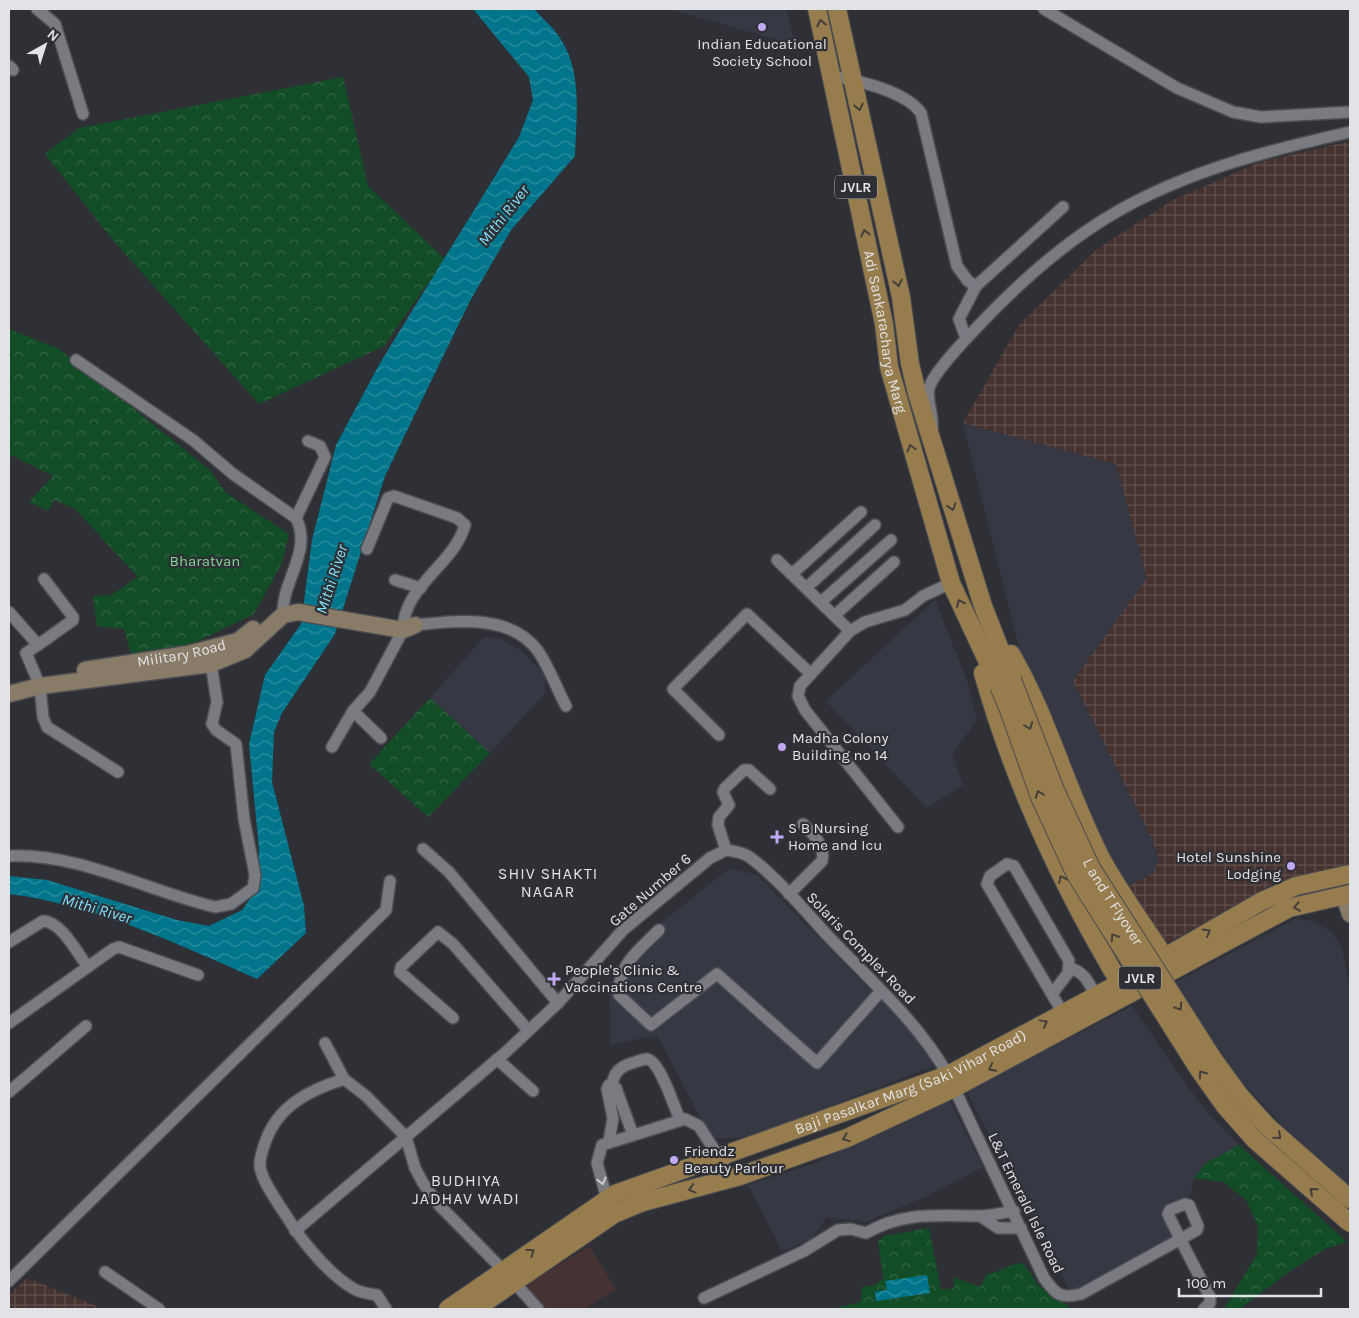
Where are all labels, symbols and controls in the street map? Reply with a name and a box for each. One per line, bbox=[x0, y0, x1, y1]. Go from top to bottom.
one-way arrow bbox=[816, 18, 827, 27]
north arrow bbox=[20, 20, 70, 70]
marker: Indian Educational Society School bbox=[756, 21, 768, 33]
text: N bbox=[44, 26, 62, 45]
place label: Indian Educational Society School bbox=[697, 35, 827, 70]
one-way arrow bbox=[853, 103, 864, 112]
road number: JVLR bbox=[835, 176, 877, 198]
water label: Mithi River bbox=[474, 181, 533, 249]
one-way arrow bbox=[861, 228, 871, 237]
street label: Adi Sankaracharya Marg bbox=[860, 249, 911, 416]
one-way arrow bbox=[892, 279, 903, 288]
one-way arrow bbox=[907, 445, 917, 453]
one-way arrow bbox=[946, 502, 956, 510]
water label: Mithi River bbox=[311, 542, 352, 616]
park label: Bharatvan bbox=[170, 552, 240, 570]
one-way arrow bbox=[956, 599, 966, 608]
street label: Military Road bbox=[136, 635, 228, 671]
one-way arrow bbox=[1023, 721, 1034, 730]
place label: Madha Colony Building no 14 bbox=[792, 729, 889, 764]
marker: Madha Colony Building no 14 bbox=[776, 741, 788, 753]
one-way arrow bbox=[1035, 790, 1045, 798]
place label: S B Nursing Home and Icu bbox=[788, 819, 882, 854]
marker: S B Nursing Home and Icu bbox=[770, 830, 784, 844]
place label: Hotel Sunshine Lodging bbox=[1176, 848, 1282, 883]
street label: Gate Number 6 bbox=[605, 850, 695, 930]
street label: L and T Flyover bbox=[1079, 855, 1147, 949]
marker: Hotel Sunshine Lodging bbox=[1285, 860, 1297, 872]
district label: SHIV SHAKTI NAGAR bbox=[498, 864, 598, 901]
one-way arrow bbox=[1058, 876, 1068, 885]
street label: Solaris Complex Road bbox=[803, 888, 919, 1008]
water label: Mithi River bbox=[60, 889, 134, 928]
one-way arrow bbox=[1292, 901, 1301, 911]
one-way arrow bbox=[1202, 929, 1211, 939]
one-way arrow bbox=[1111, 933, 1121, 942]
place label: People's Clinic & Vaccinations Centre bbox=[565, 961, 702, 996]
road number: JVLR bbox=[1119, 966, 1161, 990]
marker: People's Clinic & Vaccinations Centre bbox=[547, 972, 561, 986]
one-way arrow bbox=[1173, 1002, 1183, 1011]
one-way arrow bbox=[1039, 1019, 1048, 1029]
street label: Baji Pasalkar Marg (Saki Vihar Road) bbox=[792, 1026, 1029, 1138]
one-way arrow bbox=[989, 1062, 998, 1072]
one-way arrow bbox=[1199, 1070, 1208, 1080]
street label: L&T Emerald Isle Road bbox=[984, 1130, 1068, 1276]
one-way arrow bbox=[1272, 1130, 1281, 1139]
one-way arrow bbox=[842, 1132, 851, 1143]
place label: Friendz Beauty Parlour bbox=[684, 1142, 784, 1177]
marker: Friendz Beauty Parlour bbox=[668, 1154, 680, 1166]
district label: BUDHIYA JADHAV WADI bbox=[412, 1171, 520, 1208]
one-way arrow bbox=[596, 1176, 606, 1184]
one-way arrow bbox=[687, 1183, 696, 1194]
one-way arrow bbox=[1310, 1188, 1319, 1197]
one-way arrow bbox=[525, 1249, 535, 1258]
scale bar bbox=[1179, 1266, 1322, 1298]
text: 100 m bbox=[1186, 1274, 1226, 1292]

